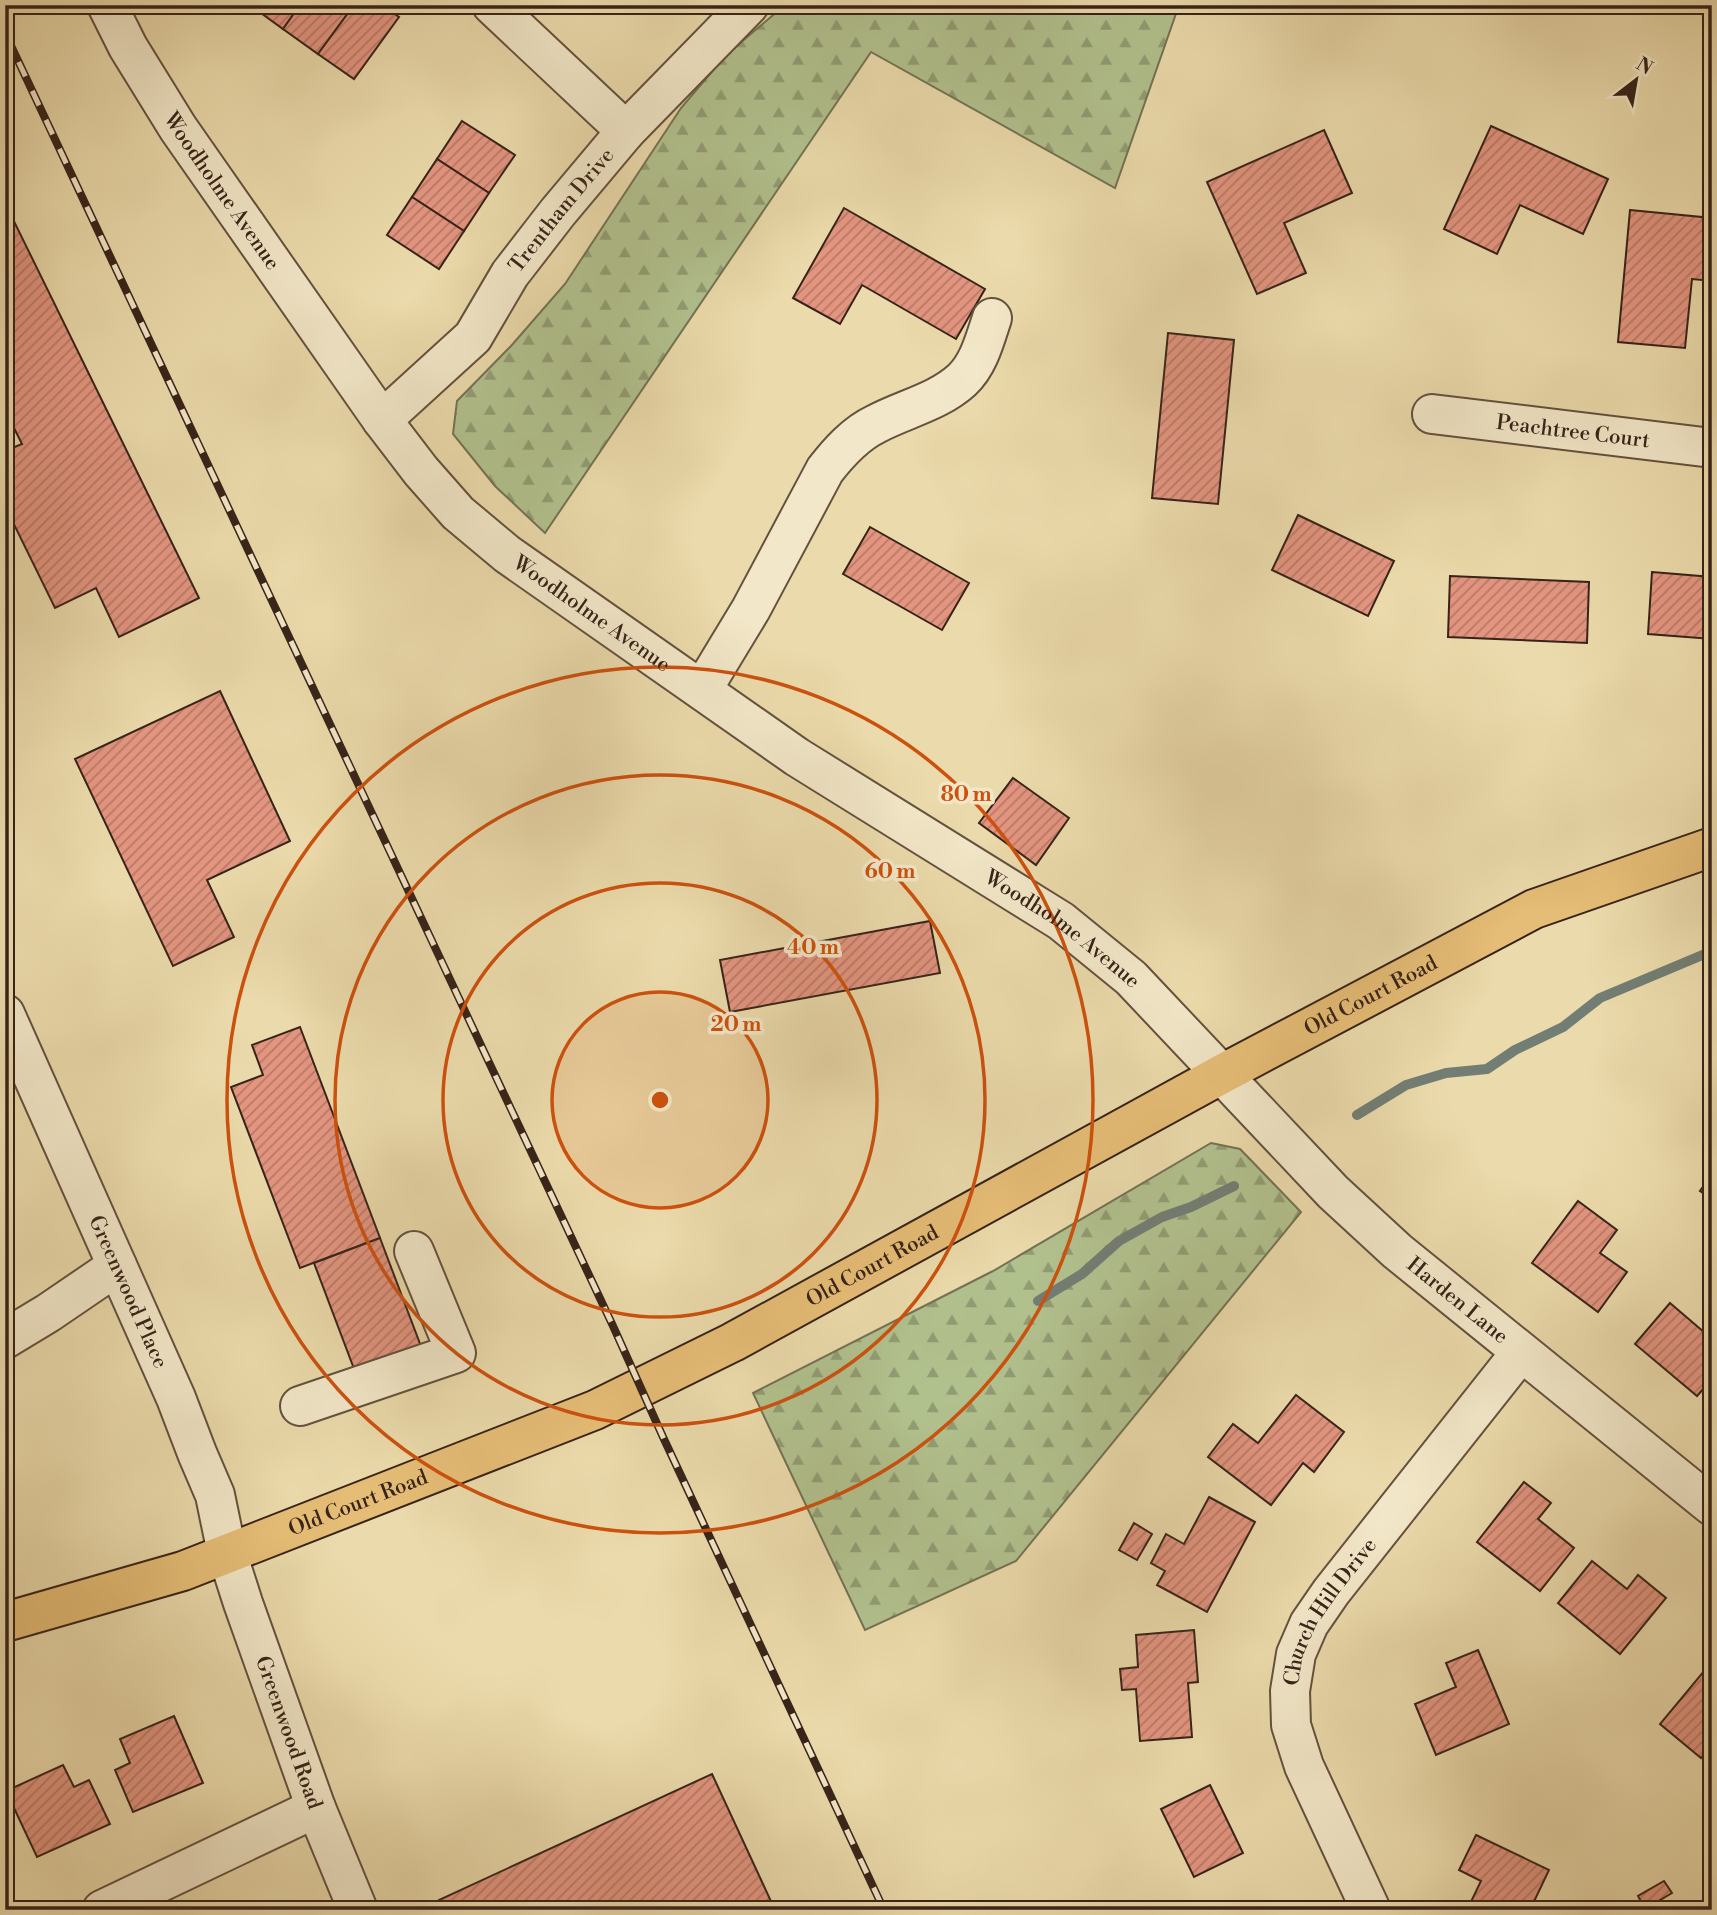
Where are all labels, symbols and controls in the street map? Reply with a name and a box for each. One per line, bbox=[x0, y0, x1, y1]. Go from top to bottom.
north arrow bbox=[1602, 46, 1672, 116]
text: N bbox=[1632, 52, 1657, 80]
street label: Woodholme Avenue bbox=[157, 107, 285, 275]
street label: Trentham Drive bbox=[504, 143, 620, 278]
street label: Peachtree Court bbox=[1495, 410, 1652, 454]
street label: Woodholme Avenue bbox=[507, 550, 675, 678]
text: 80 m bbox=[940, 782, 992, 808]
text: 60 m bbox=[865, 859, 915, 885]
street label: Woodholme Avenue bbox=[979, 864, 1146, 994]
text: 40 m bbox=[787, 935, 839, 961]
street label: Old Court Road bbox=[1300, 950, 1442, 1042]
text: 20 m bbox=[711, 1012, 761, 1038]
centre of rings bbox=[648, 1088, 672, 1112]
street label: Greenwood Place bbox=[82, 1212, 173, 1373]
street label: Old Court Road bbox=[802, 1220, 944, 1313]
street label: Harden Lane bbox=[1401, 1252, 1513, 1350]
street label: Old Court Road bbox=[285, 1465, 432, 1542]
street label: Church Hill Drive bbox=[1279, 1533, 1383, 1688]
street label: Greenwood Road bbox=[249, 1653, 327, 1813]

